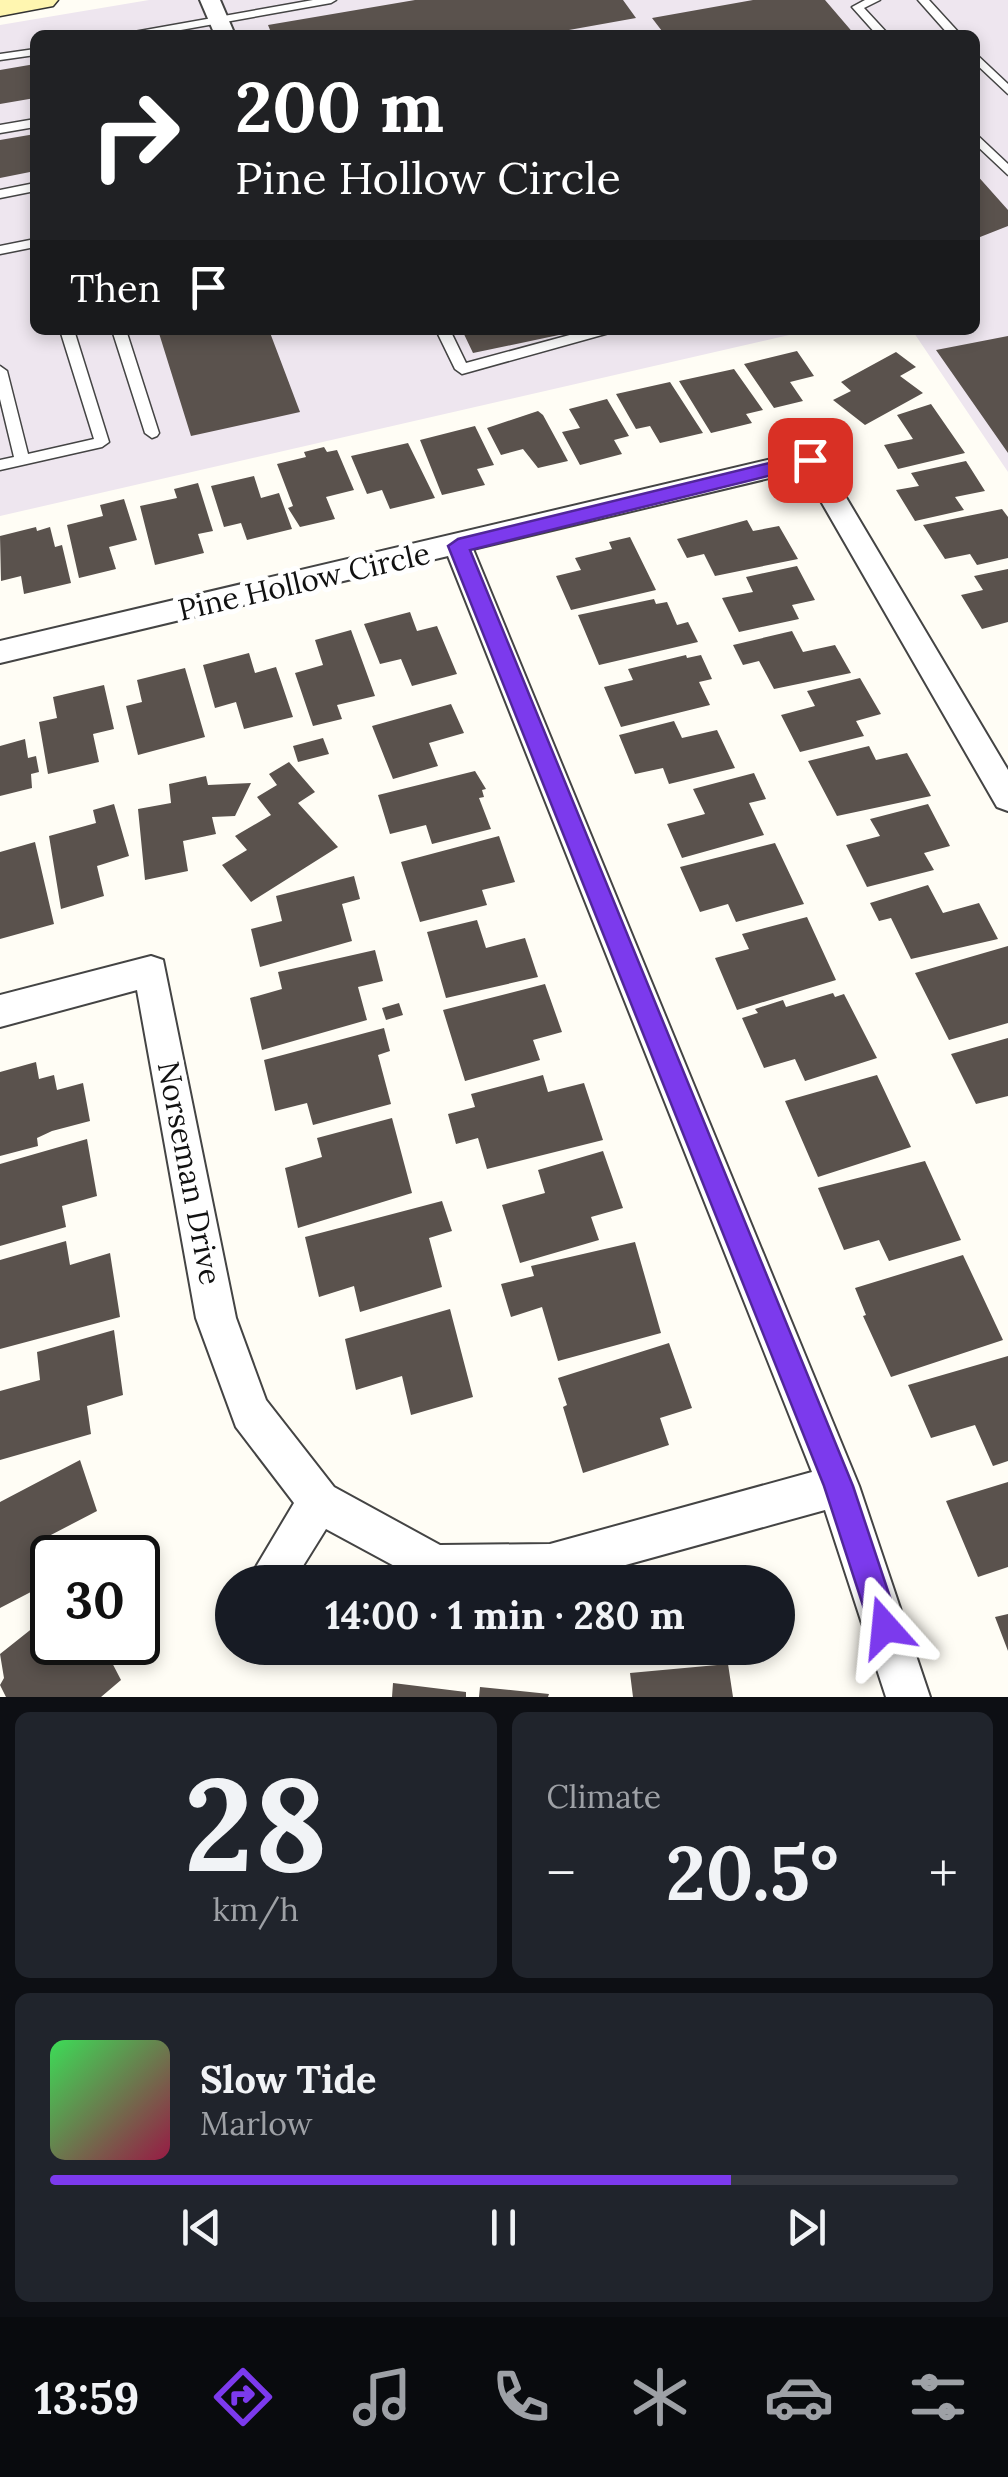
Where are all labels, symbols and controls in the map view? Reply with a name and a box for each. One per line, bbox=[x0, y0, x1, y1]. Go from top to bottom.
text: 200 m bbox=[235, 62, 444, 151]
icon: right bbox=[70, 70, 200, 200]
text: Pine Hollow Circle bbox=[235, 149, 621, 206]
icon: arrive bbox=[181, 260, 236, 315]
text: Then bbox=[70, 264, 161, 312]
pin bbox=[768, 418, 853, 503]
icon: arrive bbox=[783, 433, 838, 488]
street label: Pine Hollow Circle bbox=[174, 534, 433, 628]
street label: Norseman Drive bbox=[150, 1058, 230, 1288]
speed limit sign: 30 bbox=[30, 1535, 160, 1665]
position arrow bbox=[833, 1575, 937, 1679]
text: 14:00 · 1 min · 280 m bbox=[325, 1591, 685, 1639]
text: 28 bbox=[184, 1740, 328, 1907]
text: Climate bbox=[547, 1776, 661, 1817]
text: 20.5° bbox=[666, 1825, 839, 1921]
text: − bbox=[547, 1838, 576, 1908]
text: + bbox=[929, 1838, 958, 1908]
text: km/h bbox=[213, 1889, 299, 1930]
text: Slow Tide bbox=[200, 2055, 377, 2103]
text: Marlow bbox=[200, 2103, 312, 2144]
icon: previous bbox=[174, 2200, 229, 2255]
icon: pause bbox=[476, 2200, 531, 2255]
icon: next bbox=[779, 2200, 834, 2255]
icon: directions bbox=[208, 2362, 278, 2432]
icon: music bbox=[347, 2362, 417, 2432]
icon: phone bbox=[486, 2362, 556, 2432]
icon: climate bbox=[625, 2362, 695, 2432]
icon: car bbox=[764, 2362, 834, 2432]
icon: filters bbox=[903, 2362, 973, 2432]
text: 13:59 bbox=[35, 2369, 139, 2426]

